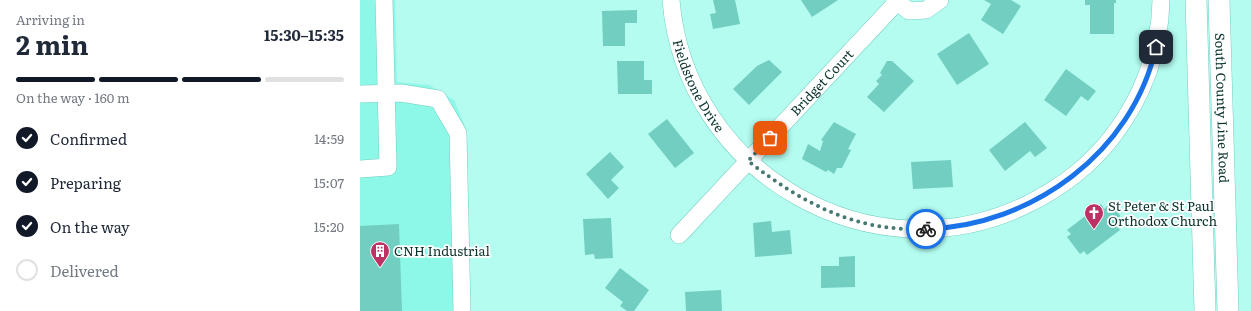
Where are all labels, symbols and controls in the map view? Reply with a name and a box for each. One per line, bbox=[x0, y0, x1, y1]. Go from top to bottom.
text: Arriving in bbox=[16, 10, 85, 29]
text: 15:30–15:35 bbox=[264, 23, 344, 46]
text: 2 min bbox=[16, 24, 89, 63]
pin bbox=[1139, 30, 1173, 64]
street label: South County Line Road bbox=[1211, 33, 1234, 183]
icon: home bbox=[1145, 36, 1167, 58]
street label: Fieldstone Drive bbox=[669, 37, 729, 136]
street label: Bridget Court bbox=[785, 44, 858, 119]
text: On the way · 160 m bbox=[16, 88, 130, 107]
pin bbox=[753, 121, 787, 155]
icon: check bbox=[16, 127, 38, 149]
text: Confirmed bbox=[50, 127, 127, 150]
icon: bag bbox=[759, 127, 781, 149]
text: 14:59 bbox=[314, 129, 344, 148]
icon: check bbox=[16, 171, 38, 193]
text: Preparing bbox=[50, 171, 121, 194]
text: 15:07 bbox=[314, 173, 344, 192]
place label: St Peter & St Paul Orthodox Church bbox=[1108, 196, 1217, 230]
church icon: St Peter & St Paul Orthodox Church bbox=[1083, 202, 1105, 230]
courier bbox=[906, 209, 946, 249]
icon: check bbox=[16, 215, 38, 237]
text: On the way bbox=[50, 215, 130, 238]
text: 15:20 bbox=[314, 217, 344, 236]
icon: bike bbox=[915, 218, 937, 240]
building icon: CNH Industrial bbox=[369, 240, 391, 268]
place label: CNH Industrial bbox=[394, 241, 491, 260]
text: Delivered bbox=[50, 259, 119, 282]

